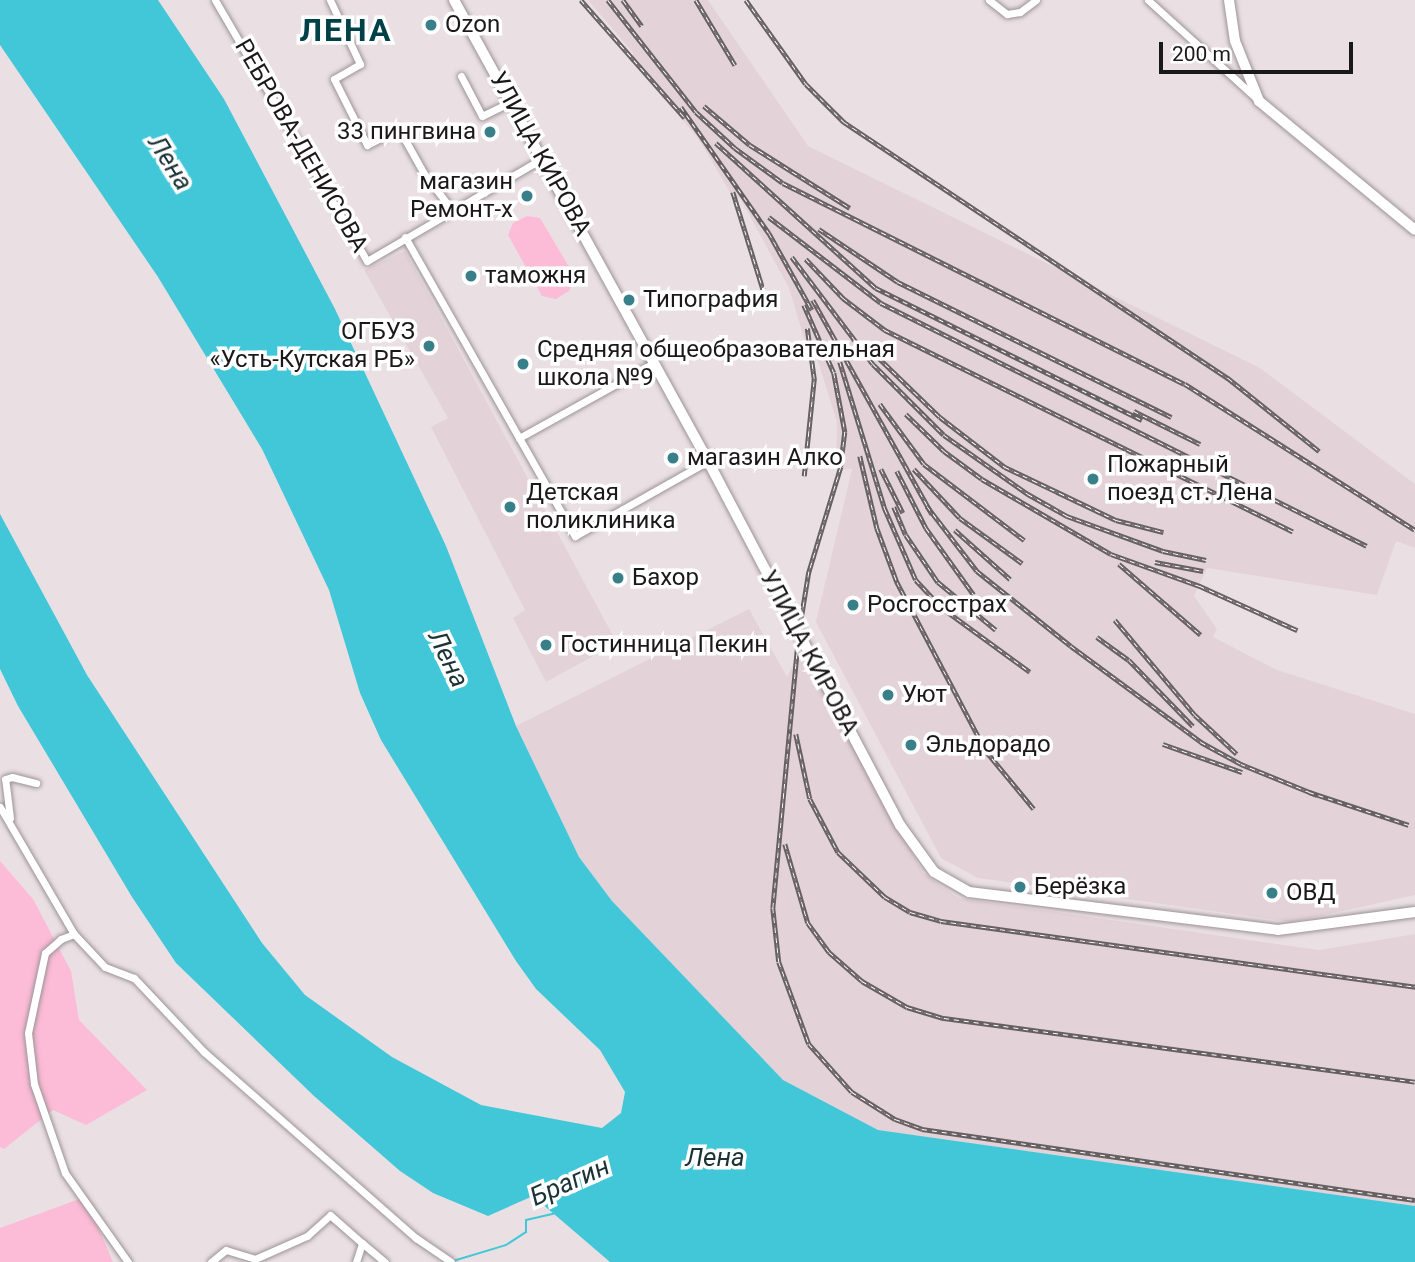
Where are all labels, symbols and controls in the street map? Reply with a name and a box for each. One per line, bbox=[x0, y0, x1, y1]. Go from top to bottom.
district label: ЛЕНА bbox=[300, 11, 392, 49]
place label: Ozon bbox=[445, 11, 500, 39]
marker: Ozon bbox=[423, 17, 439, 33]
scale bar bbox=[1163, 28, 1357, 72]
street label: РЕБРОВА-ДЕНИСОВА bbox=[228, 34, 374, 258]
text: 200 m bbox=[1172, 42, 1231, 66]
street label: УЛИЦА КИРОВА bbox=[483, 67, 597, 241]
place label: 33 пингвина bbox=[337, 118, 476, 146]
marker: 33 пингвина bbox=[482, 124, 498, 140]
water label: Лена bbox=[141, 130, 199, 196]
place label: магазин Ремонт-х bbox=[410, 168, 513, 224]
marker: магазин Ремонт-х bbox=[519, 188, 535, 204]
place label: таможня bbox=[485, 262, 586, 290]
marker: таможня bbox=[463, 268, 479, 284]
place label: Типография bbox=[643, 286, 778, 314]
marker: Типография bbox=[621, 292, 637, 308]
place label: ОГБУЗ «Усть-Кутская РБ» bbox=[210, 318, 415, 374]
place label: Средняя общеобразовательная школа №9 bbox=[537, 336, 895, 392]
marker: ОГБУЗ «Усть-Кутская РБ» bbox=[421, 338, 437, 354]
marker: Средняя общеобразовательная школа №9 bbox=[515, 356, 531, 372]
place label: магазин Алко bbox=[687, 444, 843, 472]
marker: магазин Алко bbox=[665, 450, 681, 466]
place label: Пожарный поезд ст. Лена bbox=[1107, 451, 1273, 507]
marker: Пожарный поезд ст. Лена bbox=[1085, 471, 1101, 487]
place label: Детская поликлиника bbox=[526, 479, 675, 535]
marker: Детская поликлиника bbox=[500, 497, 520, 517]
place label: Бахор bbox=[632, 564, 699, 592]
street label: УЛИЦА КИРОВА bbox=[753, 566, 865, 740]
marker: Бахор bbox=[610, 570, 626, 586]
place label: Росгосстрах bbox=[867, 591, 1007, 619]
marker: Росгосстрах bbox=[845, 597, 861, 613]
water label: Лена bbox=[421, 625, 475, 693]
place label: Гостинница Пекин bbox=[560, 631, 768, 659]
marker: Гостинница Пекин bbox=[538, 637, 554, 653]
place label: Уют bbox=[902, 681, 947, 709]
marker: Уют bbox=[880, 687, 896, 703]
place label: Эльдорадо bbox=[925, 731, 1051, 759]
marker: Эльдорадо bbox=[903, 737, 919, 753]
place label: Берёзка bbox=[1034, 873, 1126, 901]
marker: Берёзка bbox=[1012, 879, 1028, 895]
place label: ОВД bbox=[1286, 879, 1336, 907]
marker: ОВД bbox=[1264, 885, 1280, 901]
water label: Лена bbox=[685, 1142, 745, 1174]
water label: Брагин bbox=[525, 1151, 615, 1213]

